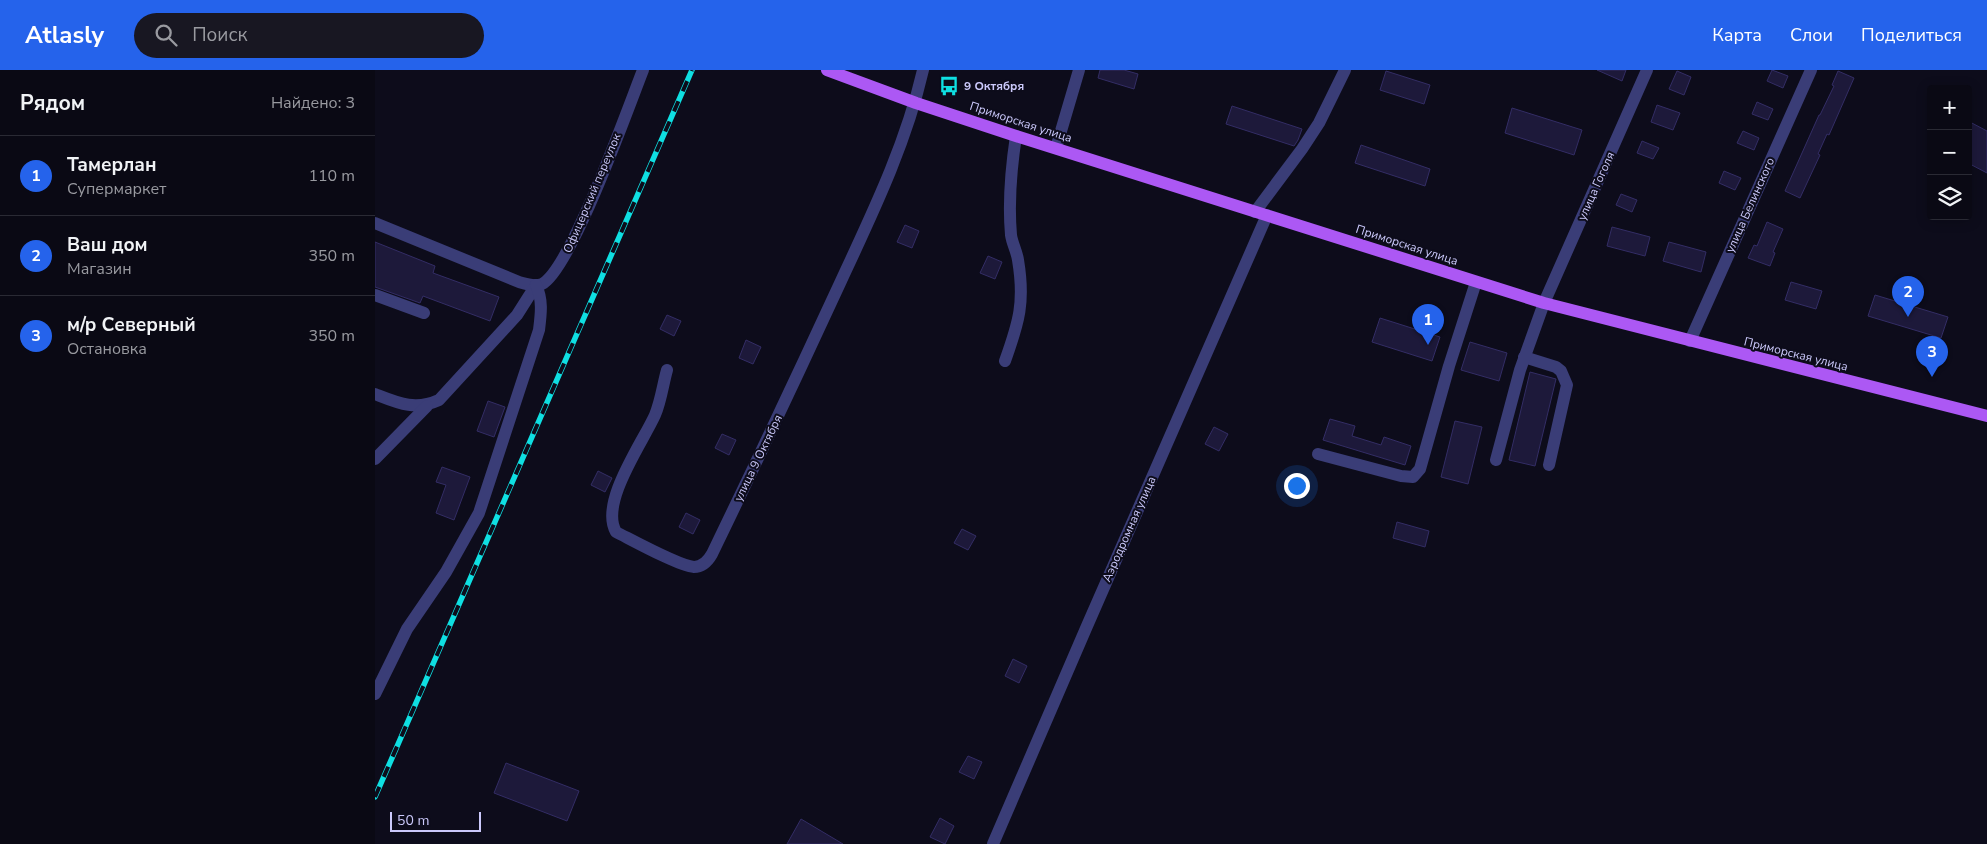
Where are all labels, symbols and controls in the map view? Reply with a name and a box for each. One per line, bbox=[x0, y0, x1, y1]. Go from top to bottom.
search box bbox=[134, 13, 484, 58]
text: Atlasly bbox=[25, 19, 104, 51]
icon: search bbox=[152, 21, 180, 49]
text: Поиск bbox=[192, 22, 247, 48]
text: Карта bbox=[1712, 23, 1762, 47]
text: Слои bbox=[1790, 23, 1833, 47]
text: Поделиться bbox=[1861, 23, 1962, 47]
bus stop icon: 9 Октября bbox=[938, 75, 960, 97]
place label: 9 Октября bbox=[964, 78, 1024, 94]
map controls bbox=[1927, 85, 1972, 220]
button: + bbox=[1927, 85, 1972, 130]
text: Рядом bbox=[20, 89, 85, 117]
text: Найдено: 3 bbox=[271, 92, 355, 114]
street label: Приморская улица bbox=[968, 98, 1074, 146]
street label: Офицерский переулок bbox=[560, 130, 625, 255]
button: − bbox=[1927, 130, 1972, 175]
street label: улица Гоголя bbox=[1574, 149, 1618, 223]
text: Тамерлан bbox=[67, 152, 157, 178]
street label: улица Белинского bbox=[1722, 155, 1778, 255]
text: 1 bbox=[31, 165, 41, 187]
text: 110 m bbox=[308, 165, 355, 187]
button: layers bbox=[1927, 175, 1972, 220]
text: Супермаркет bbox=[67, 178, 166, 200]
street label: Приморская улица bbox=[1354, 221, 1460, 269]
text: Ваш дом bbox=[67, 232, 148, 258]
text: 2 bbox=[31, 245, 41, 267]
text: 350 m bbox=[308, 245, 355, 267]
text: Магазин bbox=[67, 258, 132, 280]
pin: 2 bbox=[1892, 276, 1924, 317]
pin: 1 bbox=[1412, 304, 1444, 345]
text: м/р Северный bbox=[67, 312, 196, 338]
text: 3 bbox=[31, 325, 41, 347]
text: 350 m bbox=[308, 325, 355, 347]
street label: Приморская улица bbox=[1742, 333, 1850, 375]
pin: 3 bbox=[1916, 336, 1948, 377]
text: Остановка bbox=[67, 338, 147, 360]
street label: улица 9 Октября bbox=[730, 412, 786, 504]
your location bbox=[1284, 473, 1310, 499]
street label: Аэродромная улица bbox=[1099, 474, 1159, 584]
scale bar bbox=[390, 809, 481, 832]
text: 50 m bbox=[397, 811, 429, 830]

